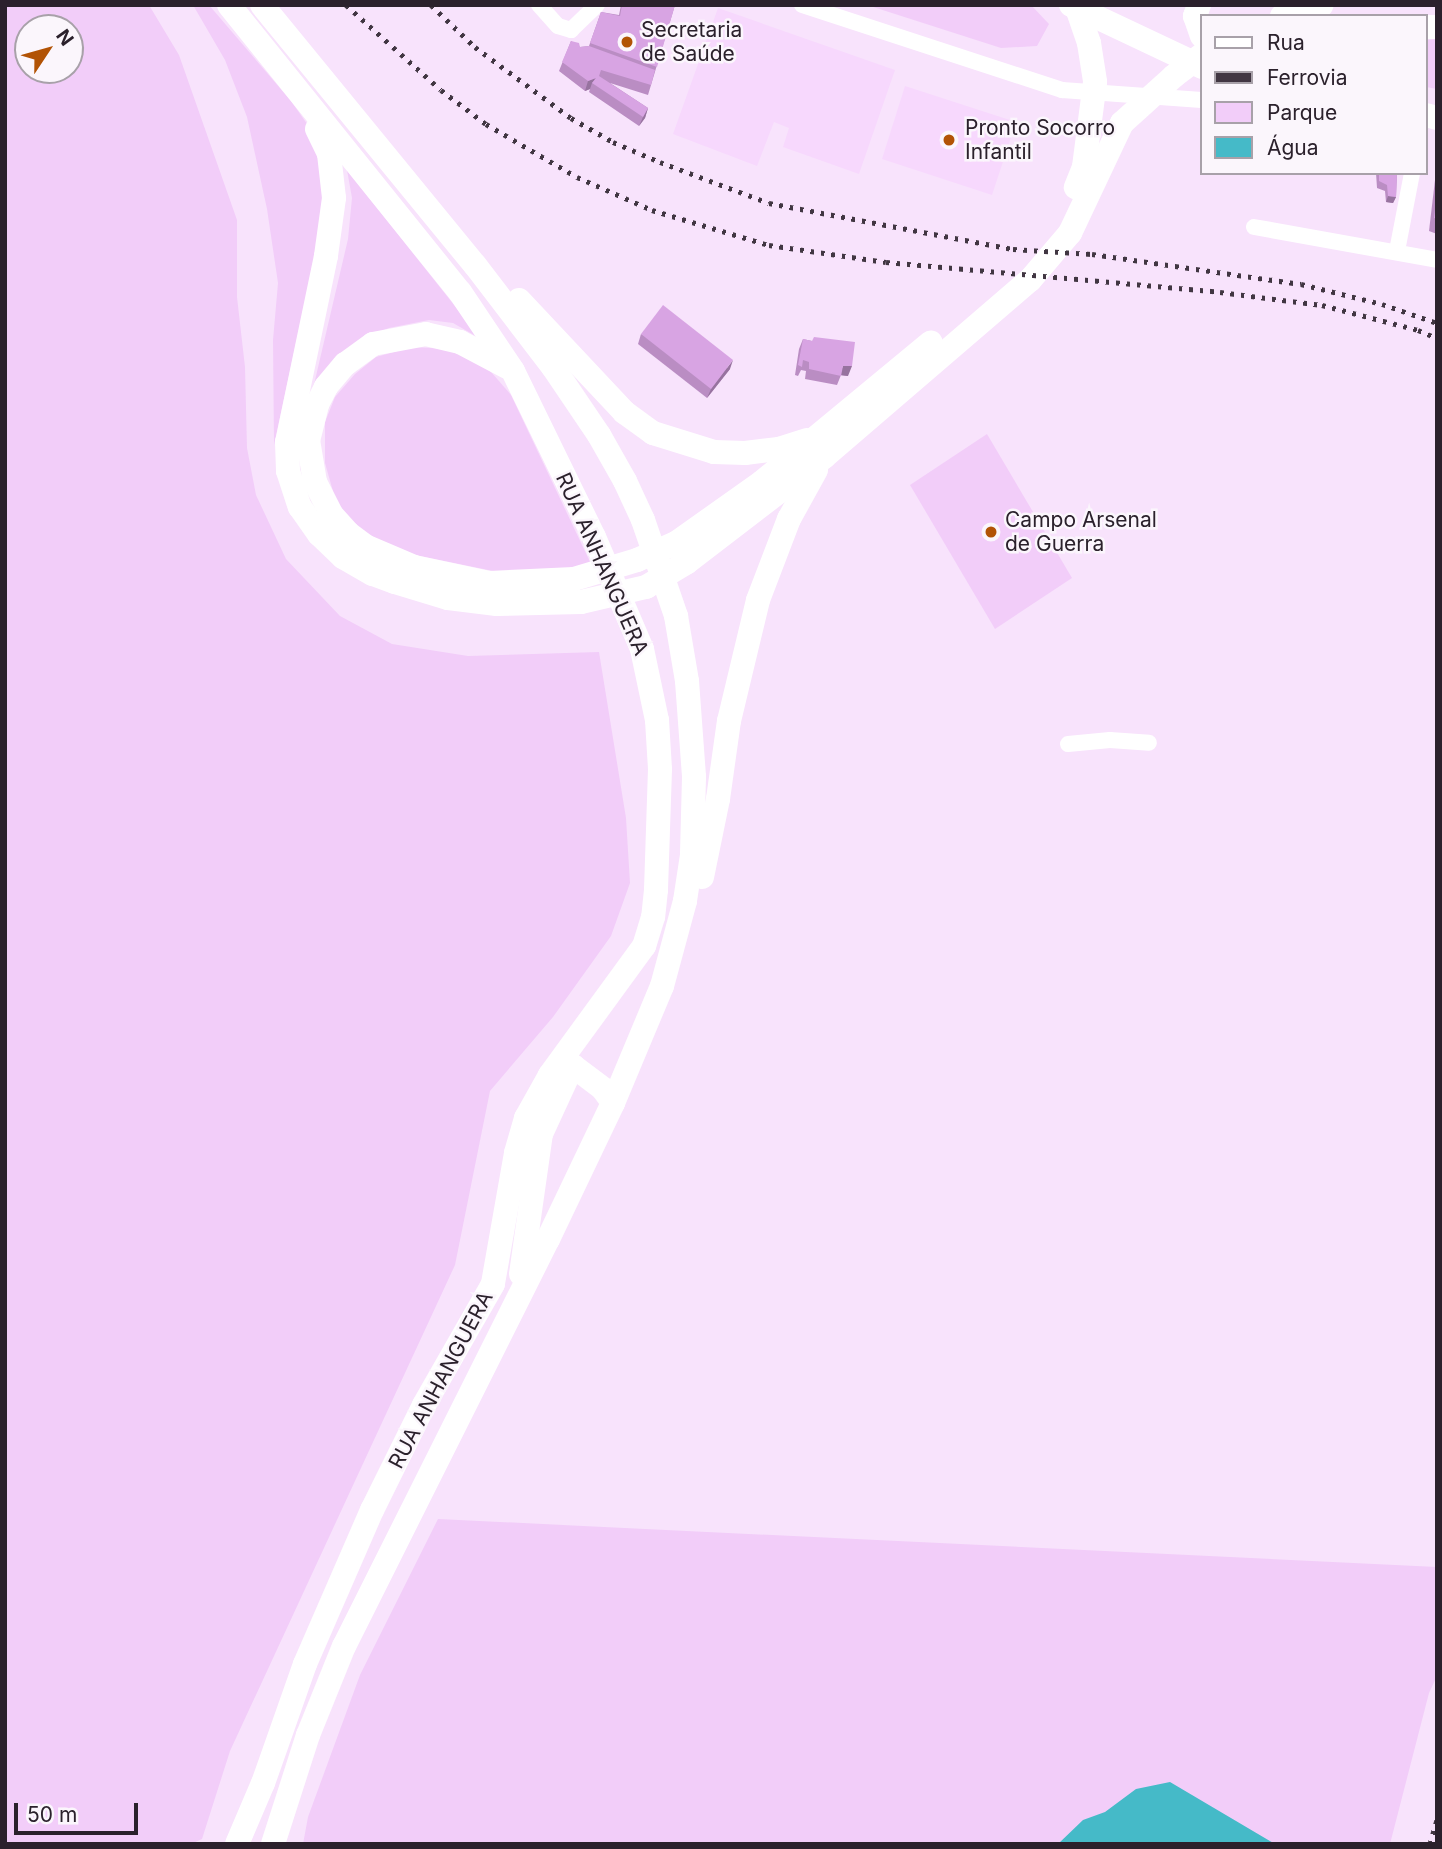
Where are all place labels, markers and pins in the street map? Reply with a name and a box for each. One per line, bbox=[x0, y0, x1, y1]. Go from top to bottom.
place label: Secretaria de Saúde bbox=[641, 17, 742, 67]
marker: Secretaria de Saúde bbox=[619, 34, 635, 50]
place label: Pronto Socorro Infantil bbox=[965, 115, 1115, 165]
marker: Pronto Socorro Infantil bbox=[939, 130, 959, 150]
place label: Campo Arsenal de Guerra bbox=[1005, 507, 1157, 557]
marker: Campo Arsenal de Guerra bbox=[983, 524, 999, 540]

